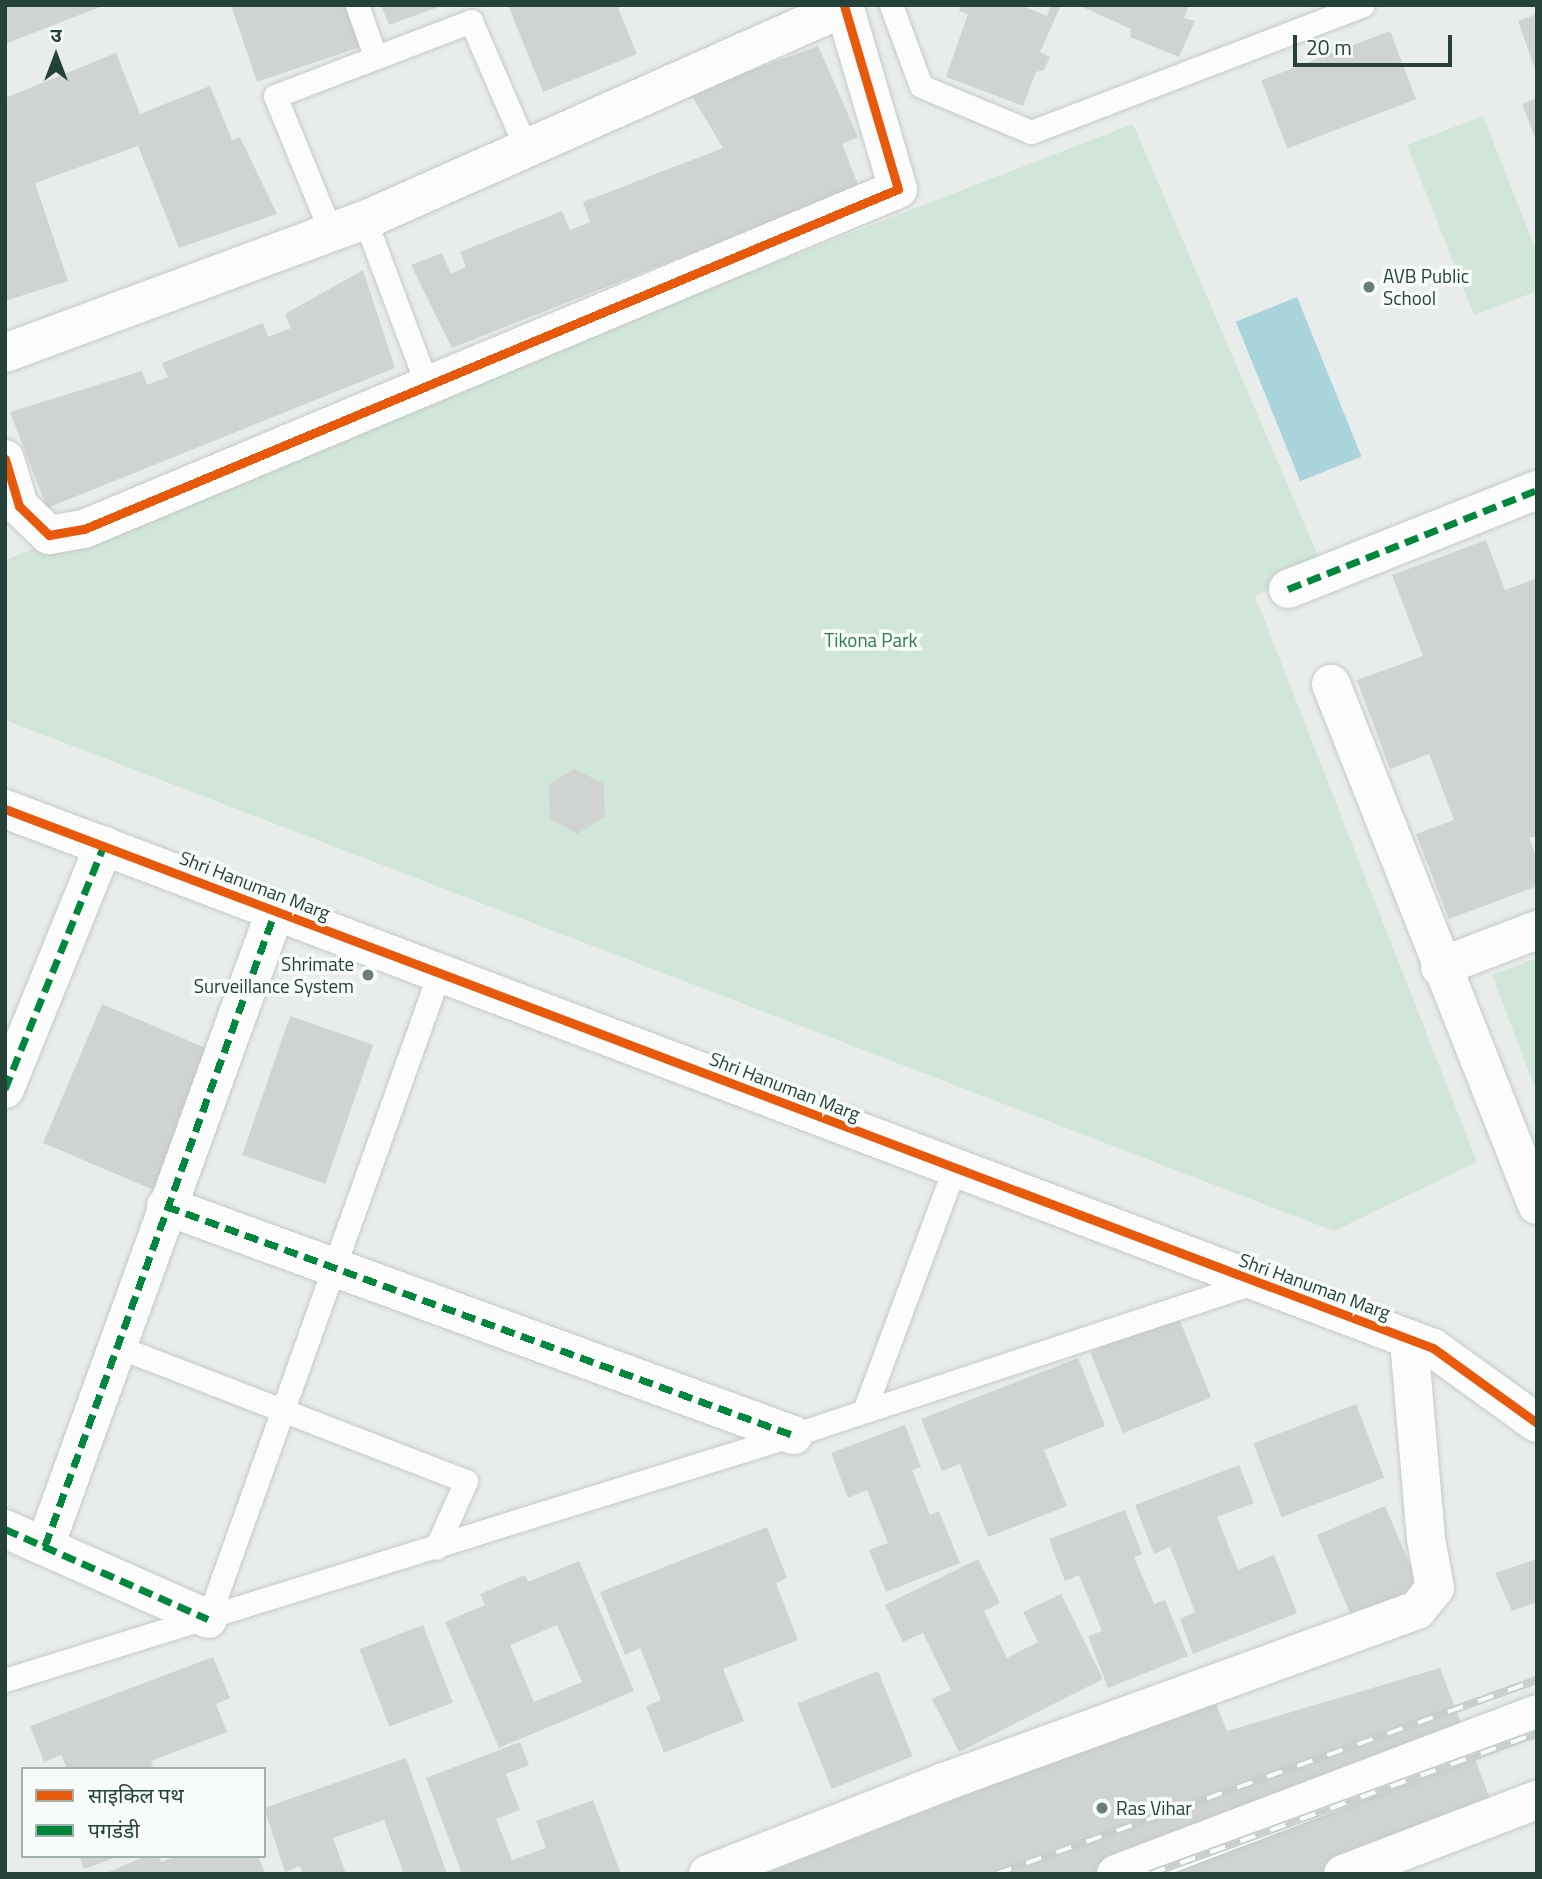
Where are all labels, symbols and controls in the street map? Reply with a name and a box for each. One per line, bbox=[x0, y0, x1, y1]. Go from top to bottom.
text: उ bbox=[50, 20, 62, 49]
north arrow bbox=[21, 21, 91, 91]
scale bar bbox=[1297, 21, 1456, 65]
text: 20 m bbox=[1306, 31, 1352, 63]
place label: AVB Public School bbox=[1383, 265, 1469, 309]
marker: AVB Public School bbox=[1361, 279, 1377, 295]
park label: Tikona Park bbox=[824, 629, 918, 651]
street label: Shri Hanuman Marg bbox=[176, 846, 334, 924]
place label: Shrimate Surveillance System bbox=[194, 953, 354, 997]
marker: Shrimate Surveillance System bbox=[360, 967, 376, 983]
street label: Shri Hanuman Marg bbox=[706, 1047, 864, 1125]
street label: Shri Hanuman Marg bbox=[1236, 1248, 1394, 1324]
legend bbox=[21, 1767, 266, 1858]
text: साइकिल पथ bbox=[88, 1779, 184, 1811]
place label: Ras Vihar bbox=[1116, 1797, 1192, 1819]
marker: Ras Vihar bbox=[1094, 1800, 1110, 1816]
text: पगडंडी bbox=[88, 1814, 140, 1846]

